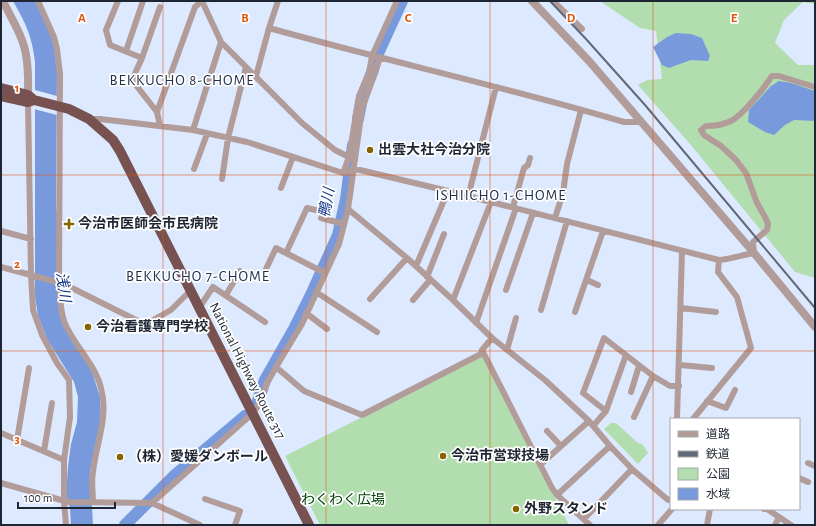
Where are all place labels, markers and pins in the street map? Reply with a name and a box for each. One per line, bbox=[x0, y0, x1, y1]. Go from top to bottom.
place label: 出雲大社今治分院 bbox=[378, 141, 490, 157]
marker: 出雲大社今治分院 bbox=[365, 145, 375, 155]
place label: 今治市医師会市民病院 bbox=[78, 215, 218, 231]
marker: 今治市医師会市民病院 bbox=[63, 218, 75, 230]
place label: 今治看護専門学校 bbox=[96, 318, 208, 334]
marker: 今治看護専門学校 bbox=[83, 322, 93, 332]
place label: 今治市営球技場 bbox=[451, 447, 549, 463]
place label: （株）愛媛ダンボール bbox=[128, 448, 268, 464]
marker: 今治市営球技場 bbox=[438, 451, 448, 461]
marker: （株）愛媛ダンボール bbox=[115, 452, 125, 462]
place label: 外野スタンド bbox=[524, 500, 608, 516]
marker: 外野スタンド bbox=[511, 504, 521, 514]

